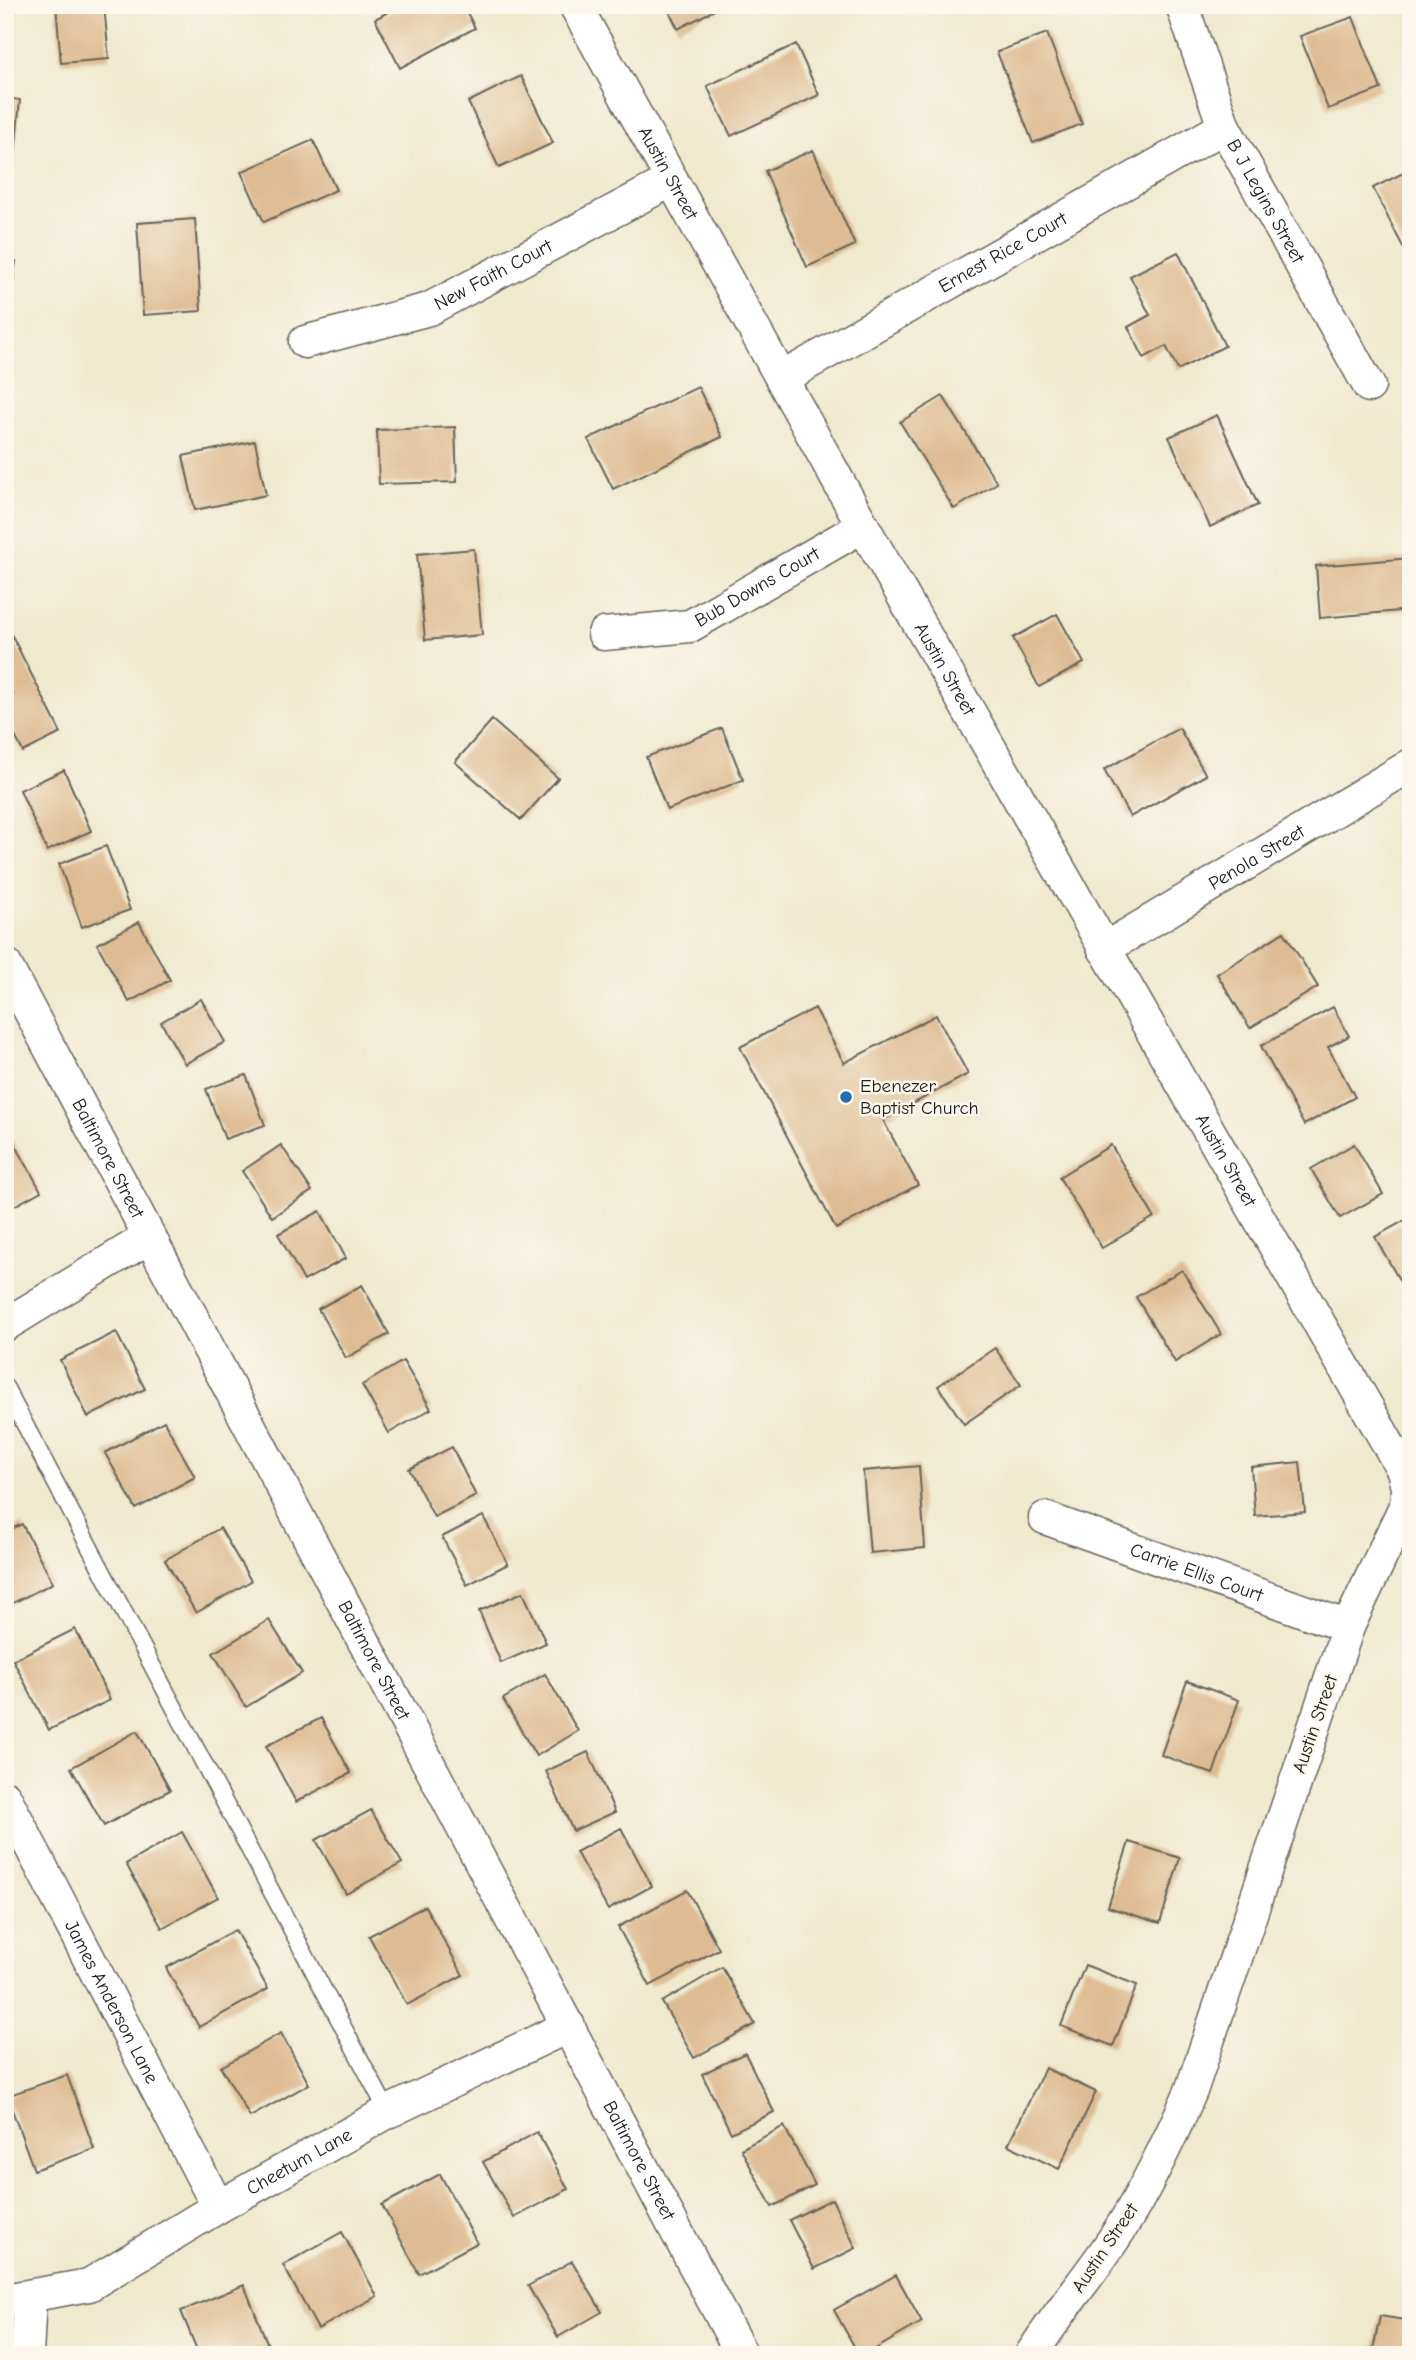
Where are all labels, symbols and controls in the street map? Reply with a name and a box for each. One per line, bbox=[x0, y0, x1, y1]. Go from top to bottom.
street label: Austin Street bbox=[633, 123, 703, 224]
street label: B J Legins Street bbox=[1222, 135, 1309, 268]
street label: Ernest Rice Court bbox=[935, 207, 1071, 298]
street label: New Faith Court bbox=[431, 234, 556, 315]
street label: Bub Downs Court bbox=[691, 542, 824, 632]
street label: Austin Street bbox=[910, 619, 980, 720]
street label: Penola Street bbox=[1205, 820, 1309, 895]
place label: Ebenezer Baptist Church bbox=[860, 1075, 979, 1119]
marker: Ebenezer Baptist Church bbox=[838, 1089, 854, 1105]
street label: Baltimore Street bbox=[67, 1095, 149, 1222]
street label: Austin Street bbox=[1191, 1110, 1261, 1211]
street label: Carrie Ellis Court bbox=[1127, 1539, 1266, 1607]
street label: Baltimore Street bbox=[333, 1597, 415, 1724]
street label: Austin Street bbox=[1288, 1671, 1342, 1776]
street label: James Anderson Lane bbox=[60, 1917, 163, 2087]
street label: Baltimore Street bbox=[598, 2097, 680, 2224]
street label: Cheetum Lane bbox=[243, 2123, 356, 2200]
street label: Austin Street bbox=[1067, 2199, 1143, 2297]

